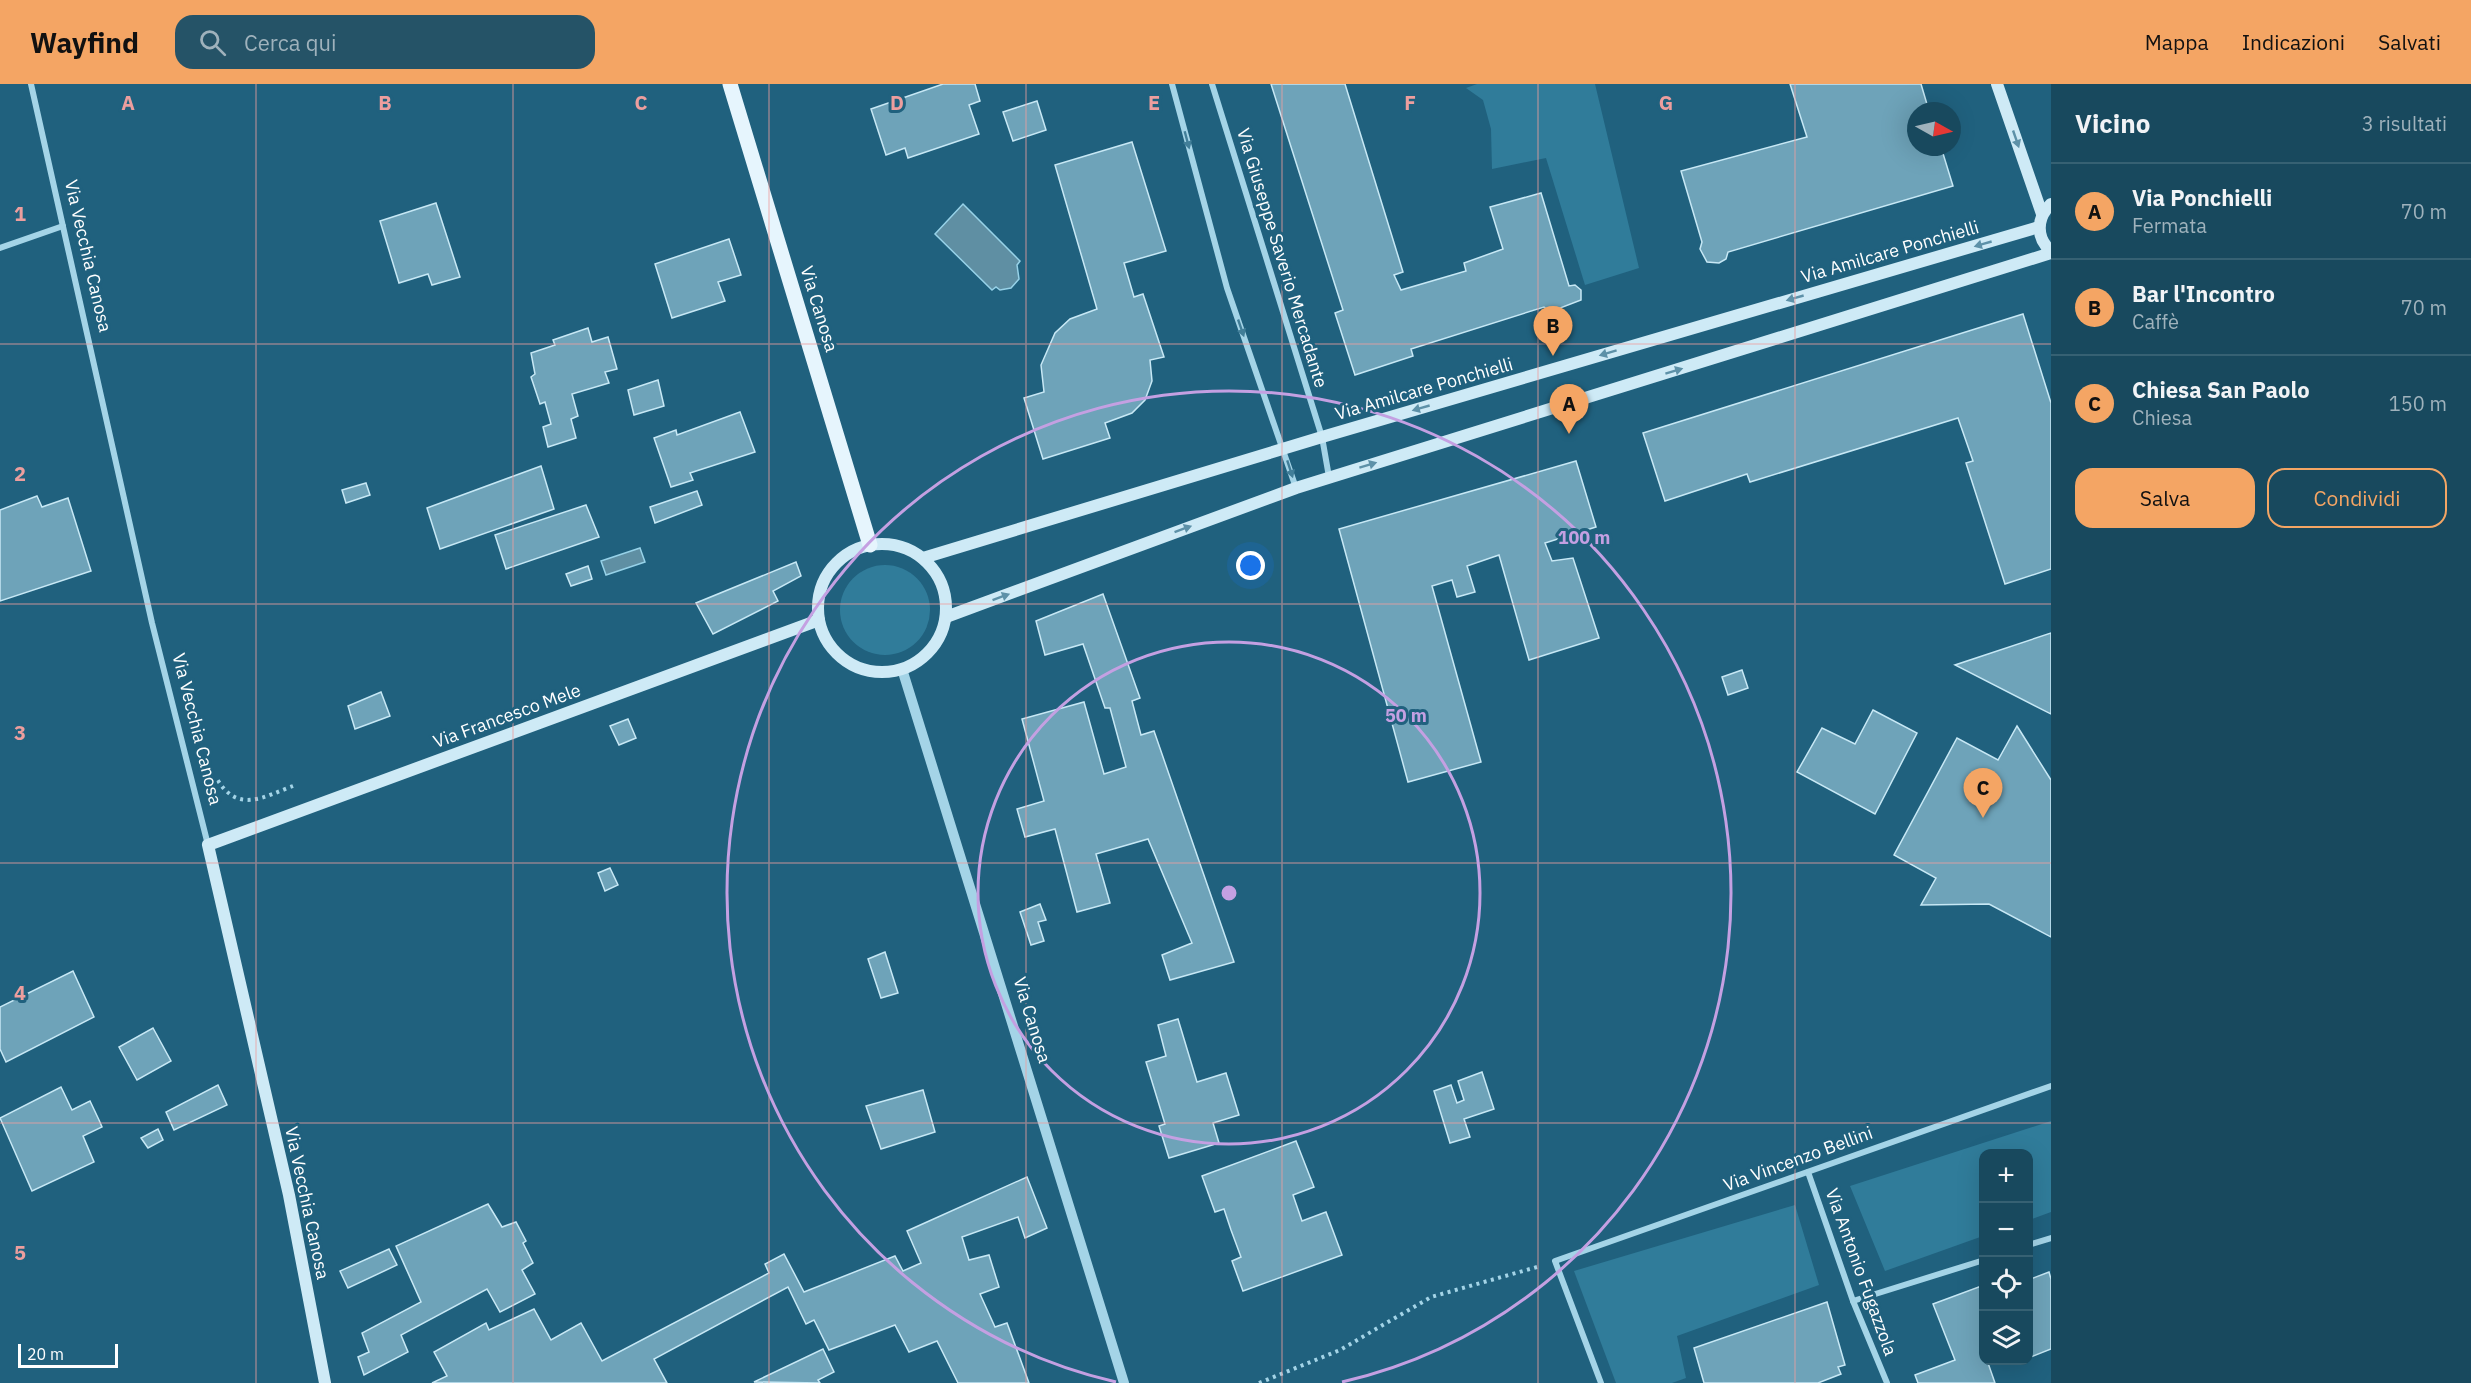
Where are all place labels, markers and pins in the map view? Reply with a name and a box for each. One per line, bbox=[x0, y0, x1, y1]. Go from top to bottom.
pin: B bbox=[1534, 306, 1572, 356]
pin: A bbox=[1550, 384, 1588, 434]
pin: C bbox=[1964, 768, 2002, 818]
centre of rings bbox=[1219, 883, 1239, 903]

